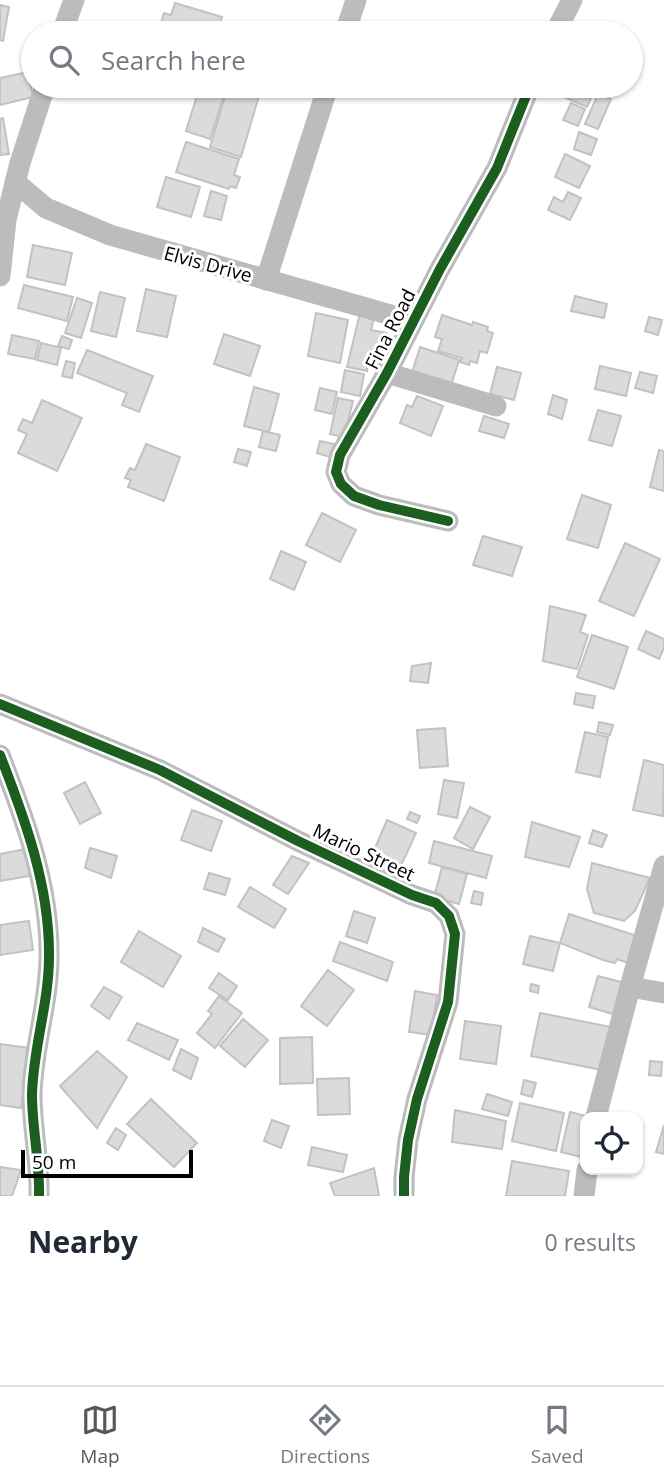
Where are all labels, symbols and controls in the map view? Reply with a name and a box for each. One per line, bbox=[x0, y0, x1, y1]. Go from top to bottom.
search box bbox=[21, 21, 643, 98]
icon: search bbox=[45, 41, 83, 79]
text: Search here bbox=[101, 42, 246, 78]
street label: Elvis Drive bbox=[161, 240, 255, 288]
street label: Fina Road bbox=[359, 284, 421, 374]
street label: Mario Street bbox=[309, 817, 419, 887]
map controls bbox=[580, 1112, 643, 1175]
button: locate bbox=[580, 1112, 643, 1175]
scale bar bbox=[21, 1147, 192, 1179]
text: 50 m bbox=[32, 1149, 76, 1175]
text: Nearby bbox=[28, 1221, 138, 1262]
text: 0 results bbox=[545, 1226, 636, 1258]
tab: Map bbox=[80, 1401, 120, 1469]
tab: Directions bbox=[280, 1401, 370, 1469]
tab: Saved bbox=[531, 1401, 584, 1469]

